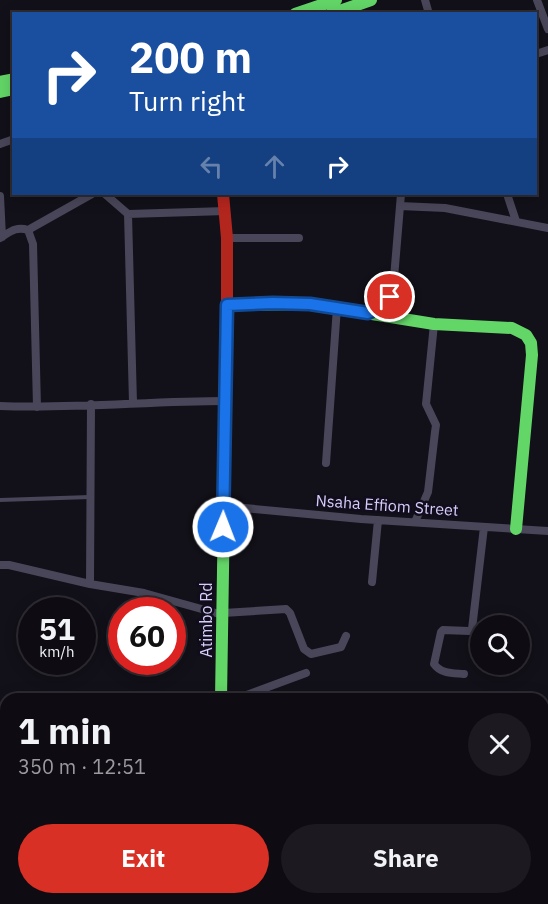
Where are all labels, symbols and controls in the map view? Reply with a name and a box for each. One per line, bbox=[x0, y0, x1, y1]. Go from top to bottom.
text: 200 m bbox=[129, 30, 252, 85]
icon: right bbox=[30, 36, 108, 114]
text: Turn right bbox=[129, 83, 246, 118]
icon: left bbox=[195, 150, 228, 183]
icon: ahead bbox=[258, 150, 291, 183]
icon: right bbox=[321, 150, 354, 183]
pin bbox=[364, 271, 415, 322]
icon: arrive bbox=[373, 280, 406, 313]
street label: Nsaha Effiom Street bbox=[315, 490, 459, 520]
position arrow bbox=[191, 495, 255, 559]
street label: Atimbo Rd bbox=[196, 582, 216, 658]
speed limit sign: 60 bbox=[108, 597, 186, 675]
text: 51 bbox=[39, 609, 75, 648]
map controls bbox=[470, 615, 530, 675]
button: search bbox=[470, 615, 530, 675]
text: km/h bbox=[39, 642, 75, 661]
text: 1 min bbox=[18, 707, 112, 754]
button: close bbox=[468, 713, 531, 776]
text: 350 m · 12:51 bbox=[18, 753, 146, 780]
button: Exit bbox=[18, 824, 269, 893]
button: Share bbox=[281, 824, 531, 893]

